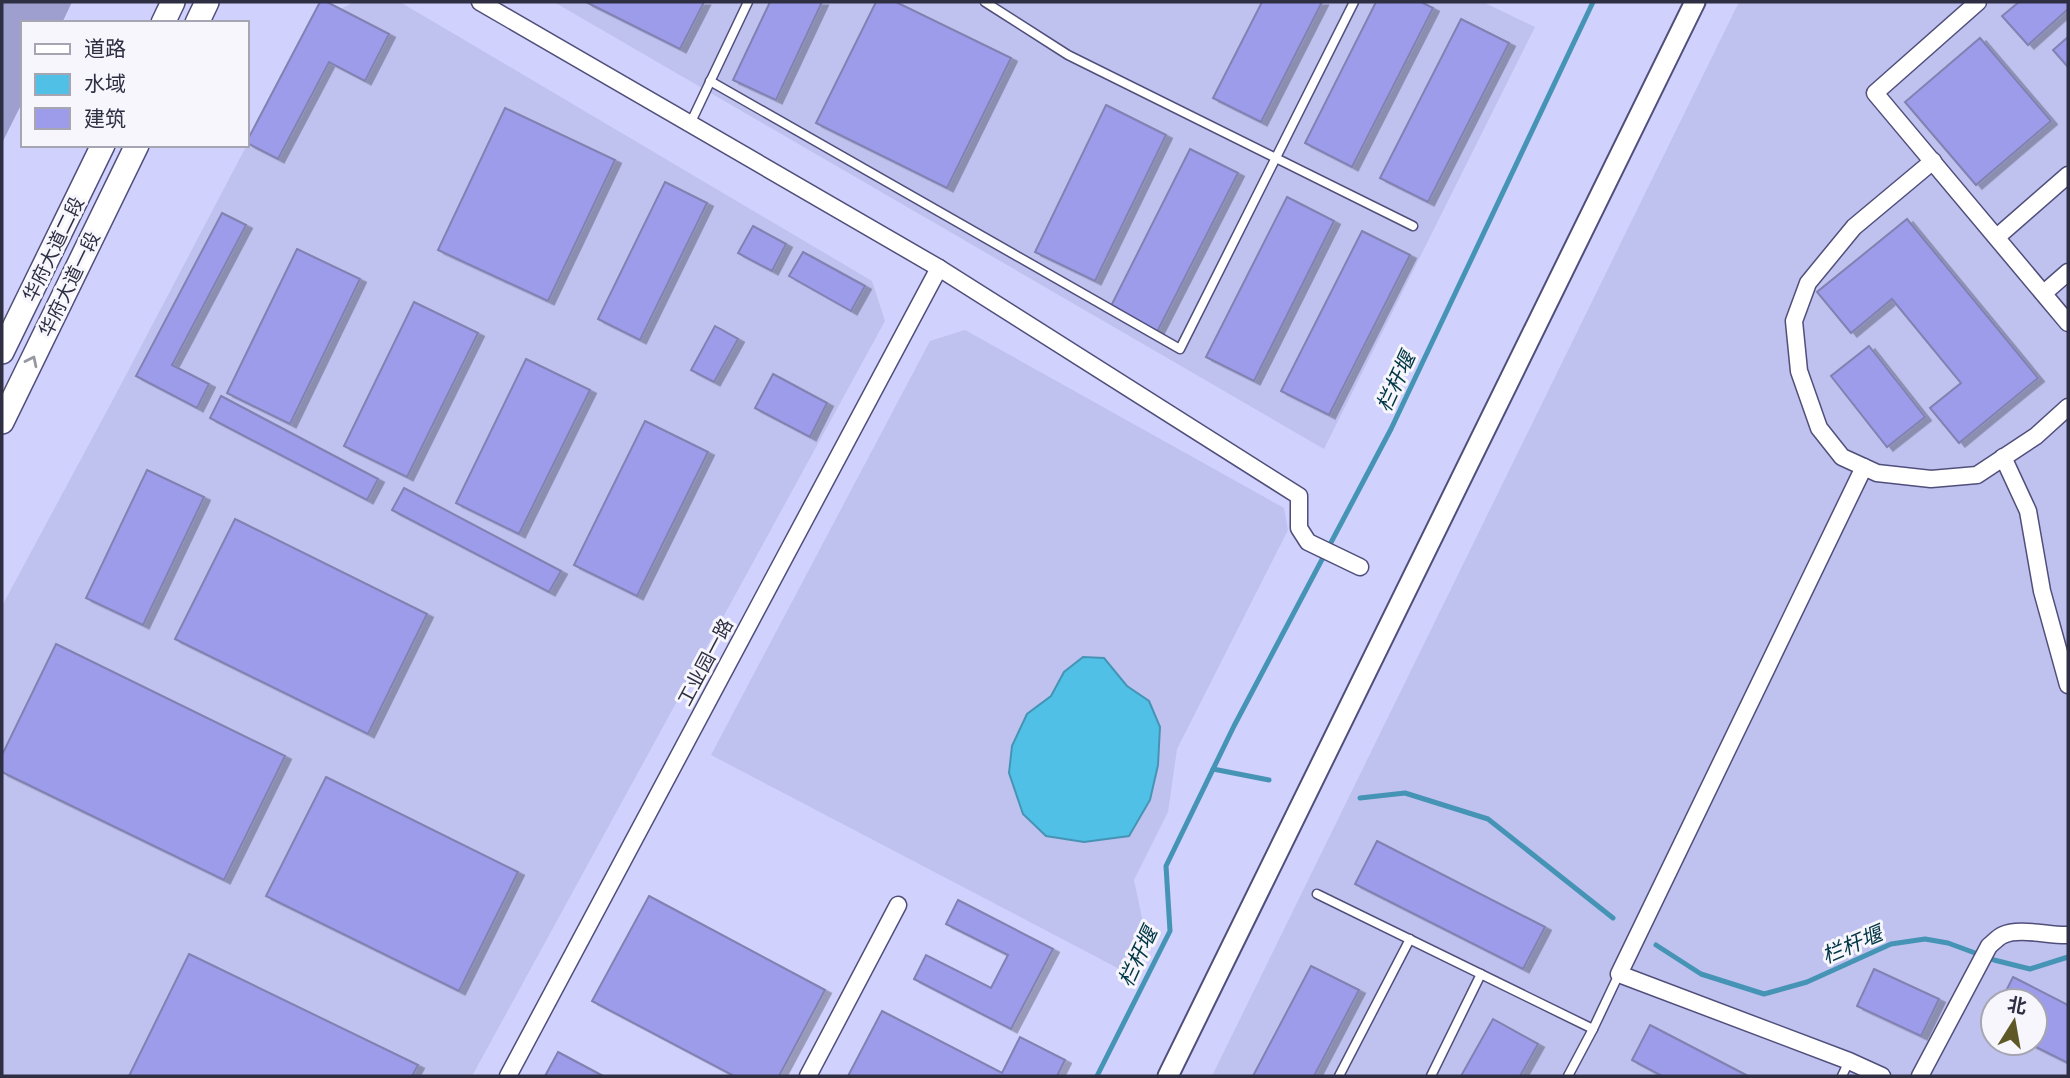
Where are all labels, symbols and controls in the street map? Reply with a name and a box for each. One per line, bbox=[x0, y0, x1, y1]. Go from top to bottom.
legend bbox=[21, 21, 248, 147]
text: 道路 bbox=[84, 34, 126, 63]
text: 水域 bbox=[84, 69, 126, 98]
text: 建筑 bbox=[84, 104, 126, 133]
street label: 华府大道二段 bbox=[16, 192, 90, 306]
street label: 华府大道一段 bbox=[32, 227, 106, 341]
water label: 栏杆堰 bbox=[1369, 344, 1423, 416]
one-way arrow bbox=[23, 356, 37, 368]
street label: 工业园一路 bbox=[671, 614, 739, 710]
water label: 栏杆堰 bbox=[1817, 918, 1889, 970]
water label: 栏杆堰 bbox=[1111, 919, 1165, 991]
north arrow bbox=[1979, 987, 2049, 1057]
text: 北 bbox=[2005, 991, 2029, 1020]

